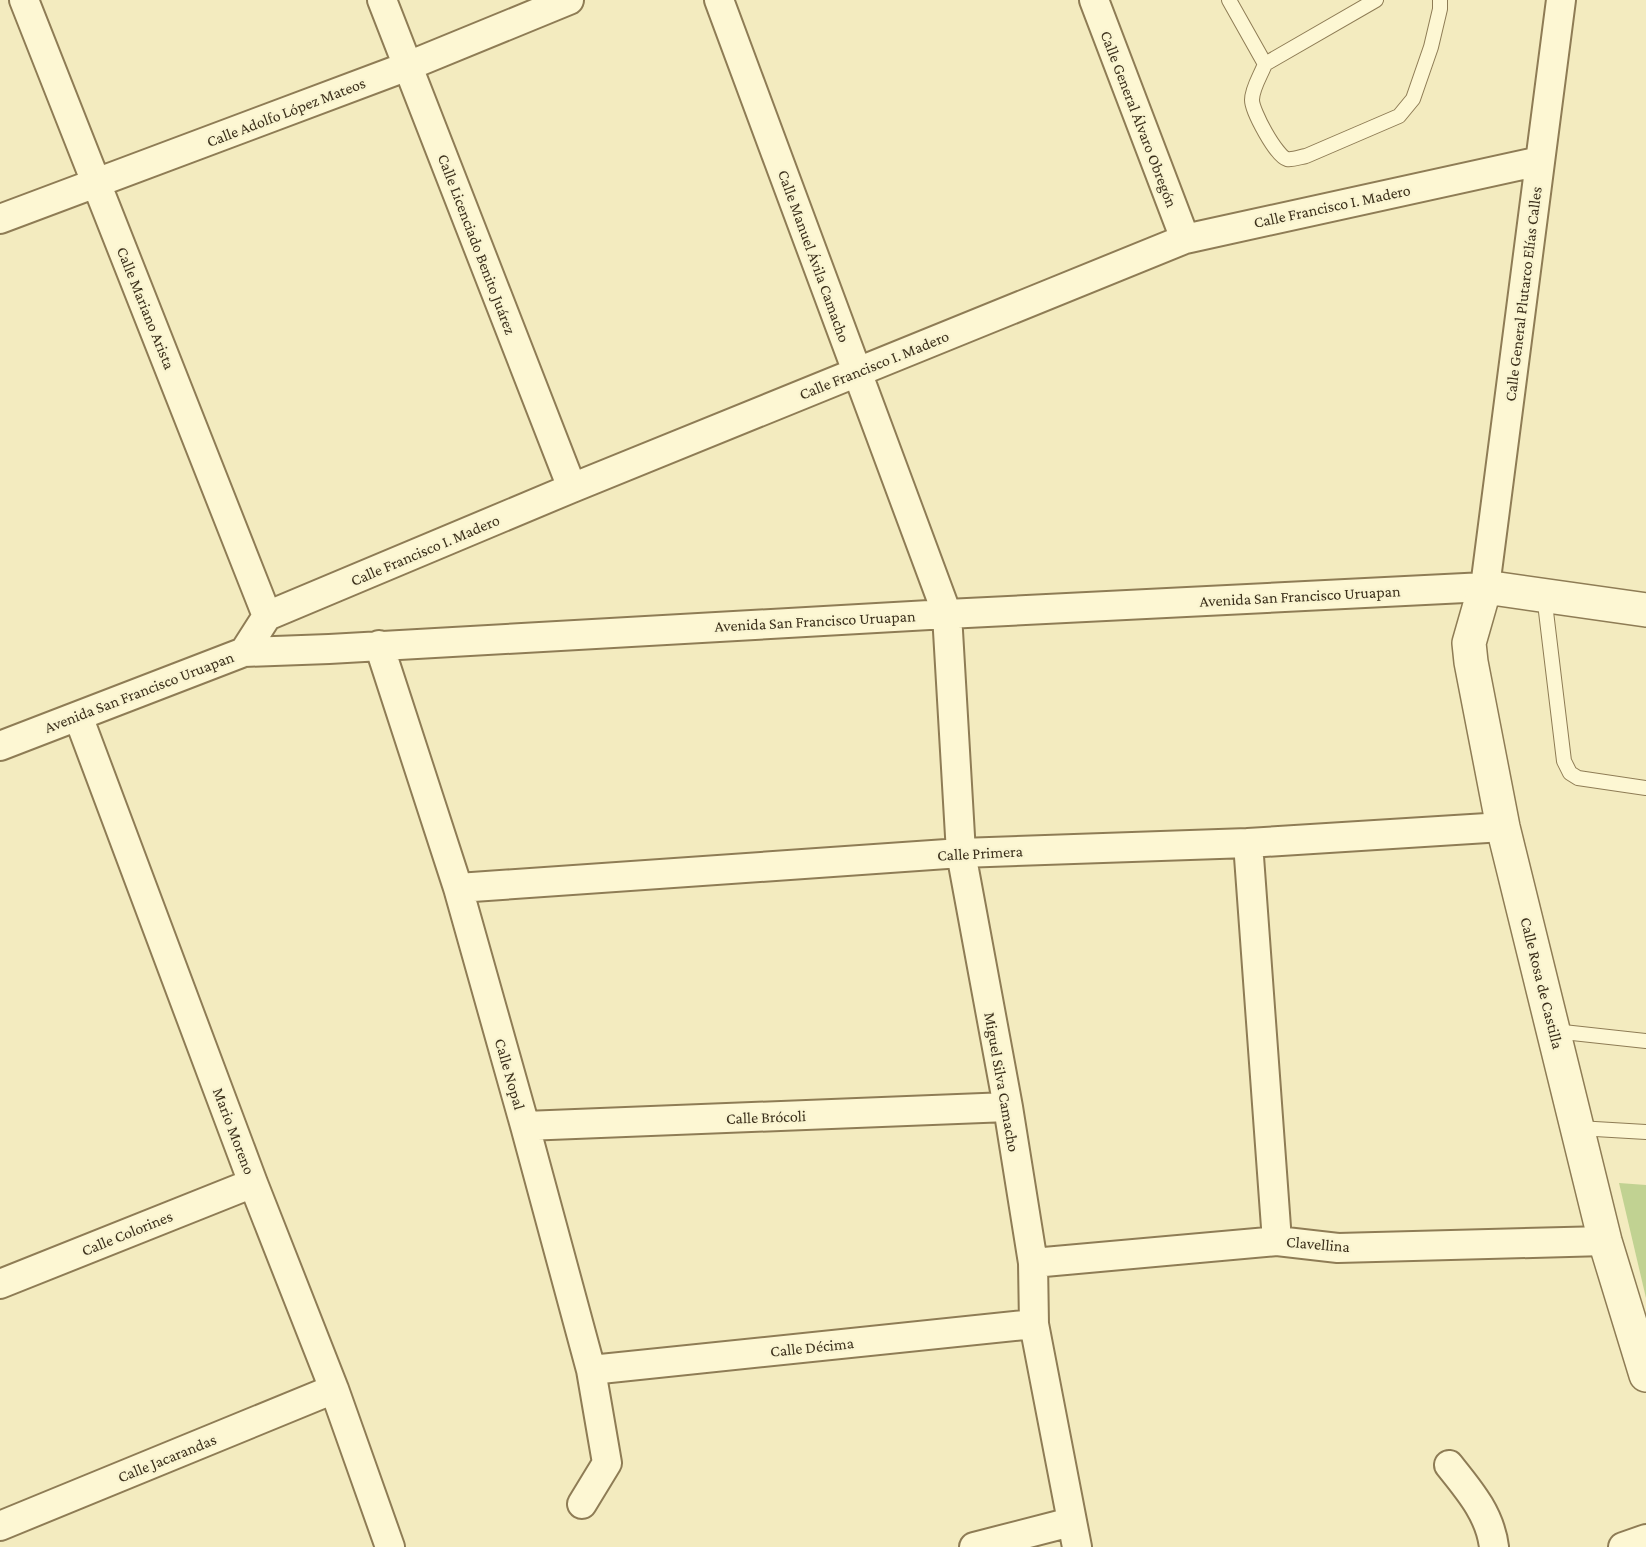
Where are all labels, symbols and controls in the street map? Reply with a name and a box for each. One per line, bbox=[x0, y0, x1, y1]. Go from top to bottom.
street label: Calle General Álvaro Obregón bbox=[1096, 28, 1181, 210]
street label: Calle Adolfo López Mateos bbox=[204, 74, 368, 151]
street label: Calle Licenciado Benito Juárez bbox=[434, 151, 519, 337]
street label: Calle Manuel Ávila Camacho bbox=[775, 167, 853, 345]
street label: Calle Francisco I. Madero bbox=[1252, 181, 1412, 231]
street label: Calle General Plutarco Elías Calles bbox=[1501, 186, 1545, 402]
street label: Calle Mariano Arista bbox=[114, 244, 179, 372]
street label: Calle Francisco I. Madero bbox=[797, 327, 951, 403]
street label: Calle Francisco I. Madero bbox=[348, 511, 502, 589]
street label: Avenida San Francisco Uruapan bbox=[1199, 582, 1401, 611]
street label: Avenida San Francisco Uruapan bbox=[714, 607, 916, 636]
street label: Avenida San Francisco Uruapan bbox=[42, 648, 237, 737]
street label: Calle Primera bbox=[937, 842, 1024, 864]
street label: Calle Rosa de Castilla bbox=[1517, 915, 1567, 1051]
street label: Miguel Silva Camacho bbox=[980, 1011, 1023, 1153]
street label: Calle Nopal bbox=[491, 1036, 528, 1112]
street label: Mario Moreno bbox=[210, 1085, 258, 1177]
street label: Calle Brócoli bbox=[726, 1107, 806, 1127]
street label: Calle Colorines bbox=[79, 1207, 175, 1259]
street label: Clavellina bbox=[1285, 1233, 1351, 1255]
street label: Calle Décima bbox=[769, 1334, 855, 1360]
street label: Calle Jacarandas bbox=[115, 1430, 219, 1486]

